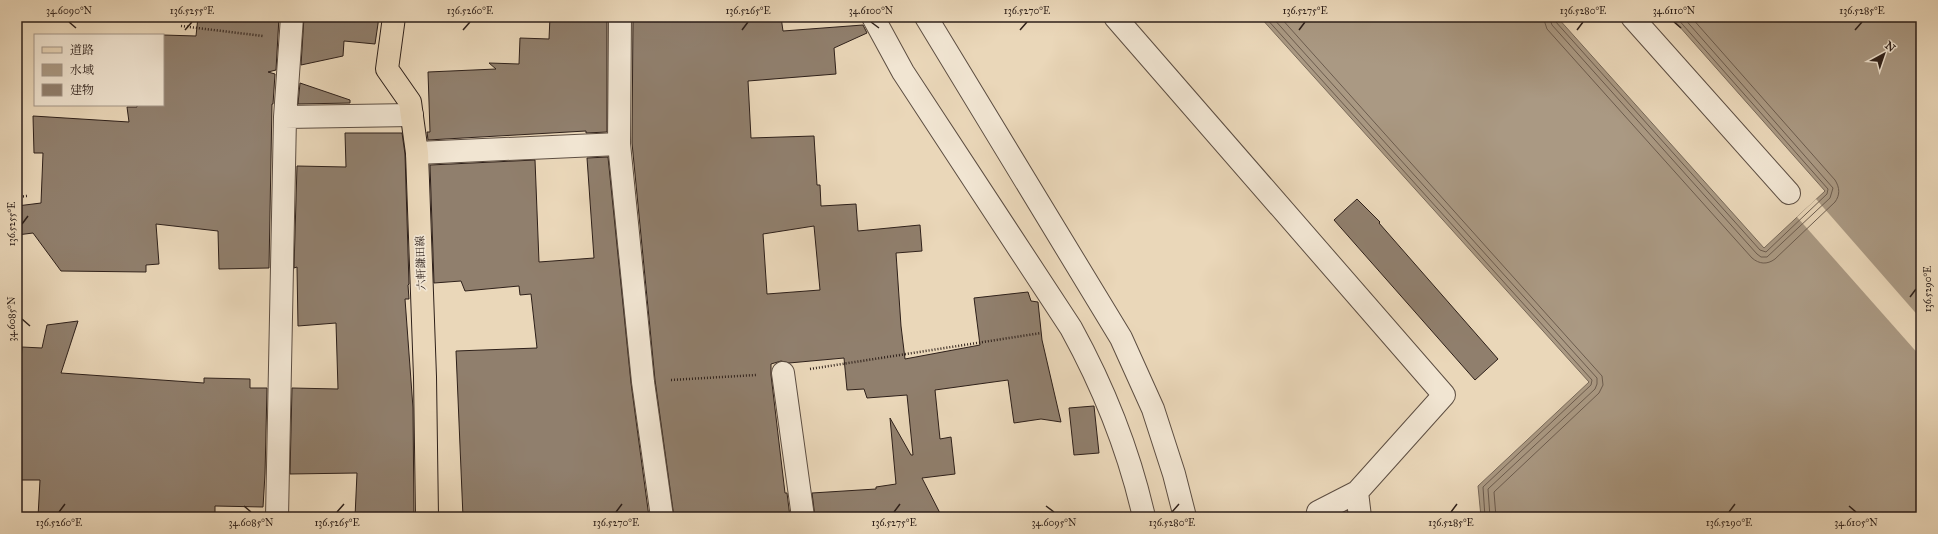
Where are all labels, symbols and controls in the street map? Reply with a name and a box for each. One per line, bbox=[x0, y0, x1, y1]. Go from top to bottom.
text: 34.6090°N bbox=[46, 5, 93, 17]
text: 136.5255°E bbox=[170, 5, 214, 17]
text: 136.5260°E bbox=[447, 5, 493, 17]
text: 136.5265°E bbox=[725, 5, 771, 17]
text: 34.6100°N bbox=[849, 5, 894, 17]
text: 136.5270°E bbox=[1004, 5, 1050, 17]
text: 136.5275°E bbox=[1282, 5, 1328, 17]
text: 136.5280°E bbox=[1560, 5, 1606, 17]
text: 34.6110°N bbox=[1653, 5, 1696, 17]
text: 136.5285°E bbox=[1839, 5, 1885, 17]
legend bbox=[34, 34, 164, 106]
north arrow bbox=[1864, 34, 1904, 74]
text: N bbox=[1882, 39, 1898, 55]
text: 道路 bbox=[70, 43, 94, 57]
text: 水域 bbox=[70, 63, 94, 77]
text: 建物 bbox=[70, 83, 94, 97]
text: 136.5255°E bbox=[6, 202, 18, 246]
street label: 六軒鎌田線 bbox=[414, 235, 428, 291]
text: 136.5290°E bbox=[1922, 266, 1934, 312]
text: 34.6085°N bbox=[6, 296, 18, 341]
text: 136.5260°E bbox=[36, 517, 82, 529]
text: 34.6085°N bbox=[229, 517, 274, 529]
text: 136.5265°E bbox=[314, 517, 360, 529]
text: 136.5270°E bbox=[593, 517, 639, 529]
text: 136.5275°E bbox=[871, 517, 917, 529]
text: 34.6095°N bbox=[1032, 517, 1077, 529]
text: 136.5280°E bbox=[1149, 517, 1195, 529]
text: 136.5285°E bbox=[1428, 517, 1474, 529]
text: 136.5290°E bbox=[1706, 517, 1752, 529]
text: 34.6105°N bbox=[1834, 517, 1878, 529]

